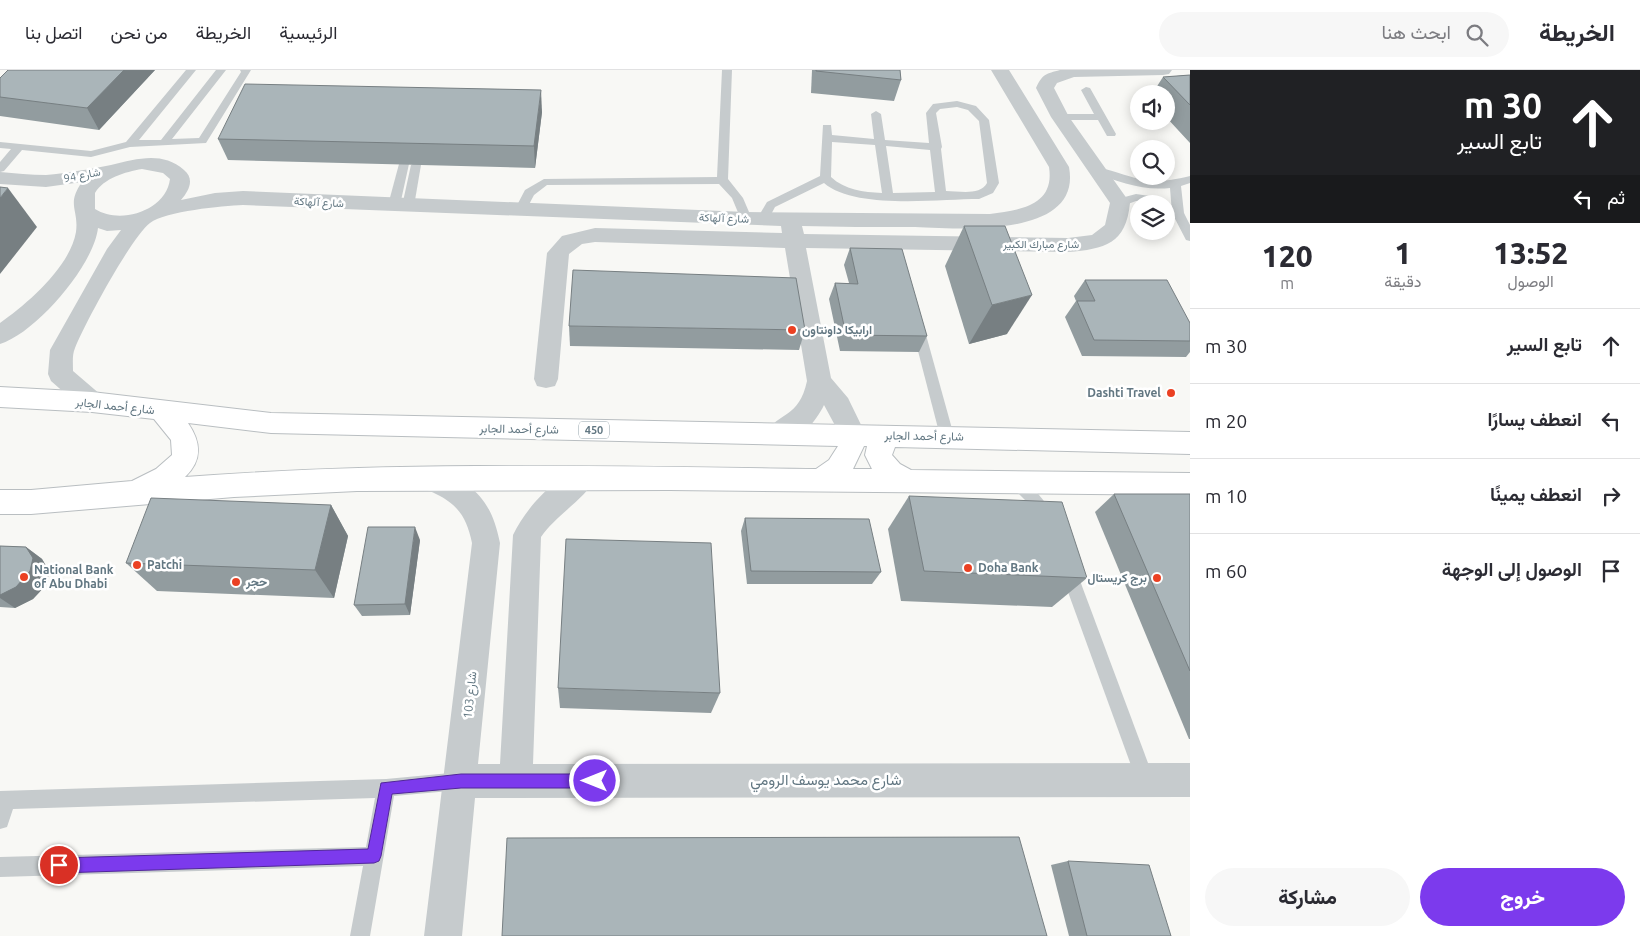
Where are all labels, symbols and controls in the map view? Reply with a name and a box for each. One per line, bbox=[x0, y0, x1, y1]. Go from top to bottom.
search box bbox=[1159, 12, 1509, 57]
text: الخريطة bbox=[1539, 19, 1615, 46]
text: ابحث هنا bbox=[1381, 21, 1451, 43]
icon: search bbox=[1463, 21, 1491, 49]
text: اتصل بنا bbox=[25, 22, 82, 42]
text: من نحن bbox=[110, 22, 168, 42]
text: الخريطة bbox=[196, 22, 251, 42]
text: الرئيسية bbox=[279, 22, 337, 42]
map controls bbox=[1130, 85, 1175, 240]
button: sound bbox=[1130, 85, 1175, 130]
text: 30 m bbox=[1464, 85, 1542, 125]
icon: ahead bbox=[1560, 90, 1625, 155]
text: تابع السير bbox=[1457, 128, 1542, 153]
button: search bbox=[1130, 140, 1175, 185]
street label: شارع 94 bbox=[63, 166, 102, 186]
icon: left bbox=[1569, 185, 1597, 213]
text: ثم bbox=[1607, 186, 1625, 208]
street label: شارع آلهاكة bbox=[294, 195, 345, 211]
button: layers bbox=[1130, 195, 1175, 240]
street label: شارع آلهاكة bbox=[699, 211, 750, 227]
text: 1 bbox=[1394, 236, 1411, 270]
text: 13:52 bbox=[1493, 236, 1568, 270]
street label: شارع مبارك الكبير bbox=[1002, 238, 1079, 252]
text: 120 bbox=[1262, 239, 1313, 273]
text: دقيقة bbox=[1384, 272, 1421, 290]
text: الوصول bbox=[1508, 272, 1554, 290]
text: m bbox=[1280, 274, 1294, 292]
place label: ارابيكا داونتاون bbox=[802, 323, 872, 338]
marker: ارابيكا داونتاون bbox=[786, 324, 798, 336]
icon: ahead bbox=[1597, 332, 1625, 360]
text: تابع السير bbox=[1507, 333, 1582, 355]
text: 30 m bbox=[1205, 335, 1247, 357]
place label: Dashti Travel bbox=[1087, 386, 1161, 399]
marker: Dashti Travel bbox=[1165, 387, 1177, 399]
street label: شارع أحمد الجابر bbox=[74, 395, 155, 419]
icon: left bbox=[1597, 407, 1625, 435]
text: انعطف يسارًا bbox=[1488, 408, 1582, 430]
text: 20 m bbox=[1205, 410, 1247, 432]
street label: شارع أحمد الجابر bbox=[478, 421, 559, 439]
road number: 450 bbox=[579, 422, 609, 438]
street label: شارع أحمد الجابر bbox=[883, 428, 964, 446]
icon: right bbox=[1597, 482, 1625, 510]
text: انعطف يمينًا bbox=[1490, 483, 1582, 505]
text: 10 m bbox=[1205, 485, 1247, 507]
icon: arrive bbox=[1597, 557, 1625, 585]
place label: Patchi bbox=[147, 558, 182, 571]
text: الوصول إلى الوجهة bbox=[1442, 558, 1582, 580]
marker: Patchi bbox=[131, 559, 143, 571]
text: 60 m bbox=[1205, 560, 1247, 582]
place label: Doha Bank bbox=[978, 561, 1039, 574]
marker: Doha Bank bbox=[962, 562, 974, 574]
place label: National Bank of Abu Dhabi bbox=[34, 563, 114, 590]
marker: National Bank of Abu Dhabi bbox=[18, 571, 30, 583]
place label: برج كريستال bbox=[1087, 571, 1147, 586]
marker: برج كريستال bbox=[1151, 572, 1163, 584]
place label: حجر bbox=[245, 575, 267, 590]
marker: حجر bbox=[230, 576, 242, 588]
street label: شارع 103 bbox=[461, 671, 481, 719]
position arrow bbox=[568, 754, 620, 806]
street label: شارع محمد يوسف الرومي bbox=[750, 771, 902, 793]
pin bbox=[38, 844, 80, 886]
icon: arrive bbox=[45, 851, 73, 879]
button: مشاركة bbox=[1205, 868, 1410, 926]
button: خروج bbox=[1420, 868, 1625, 926]

